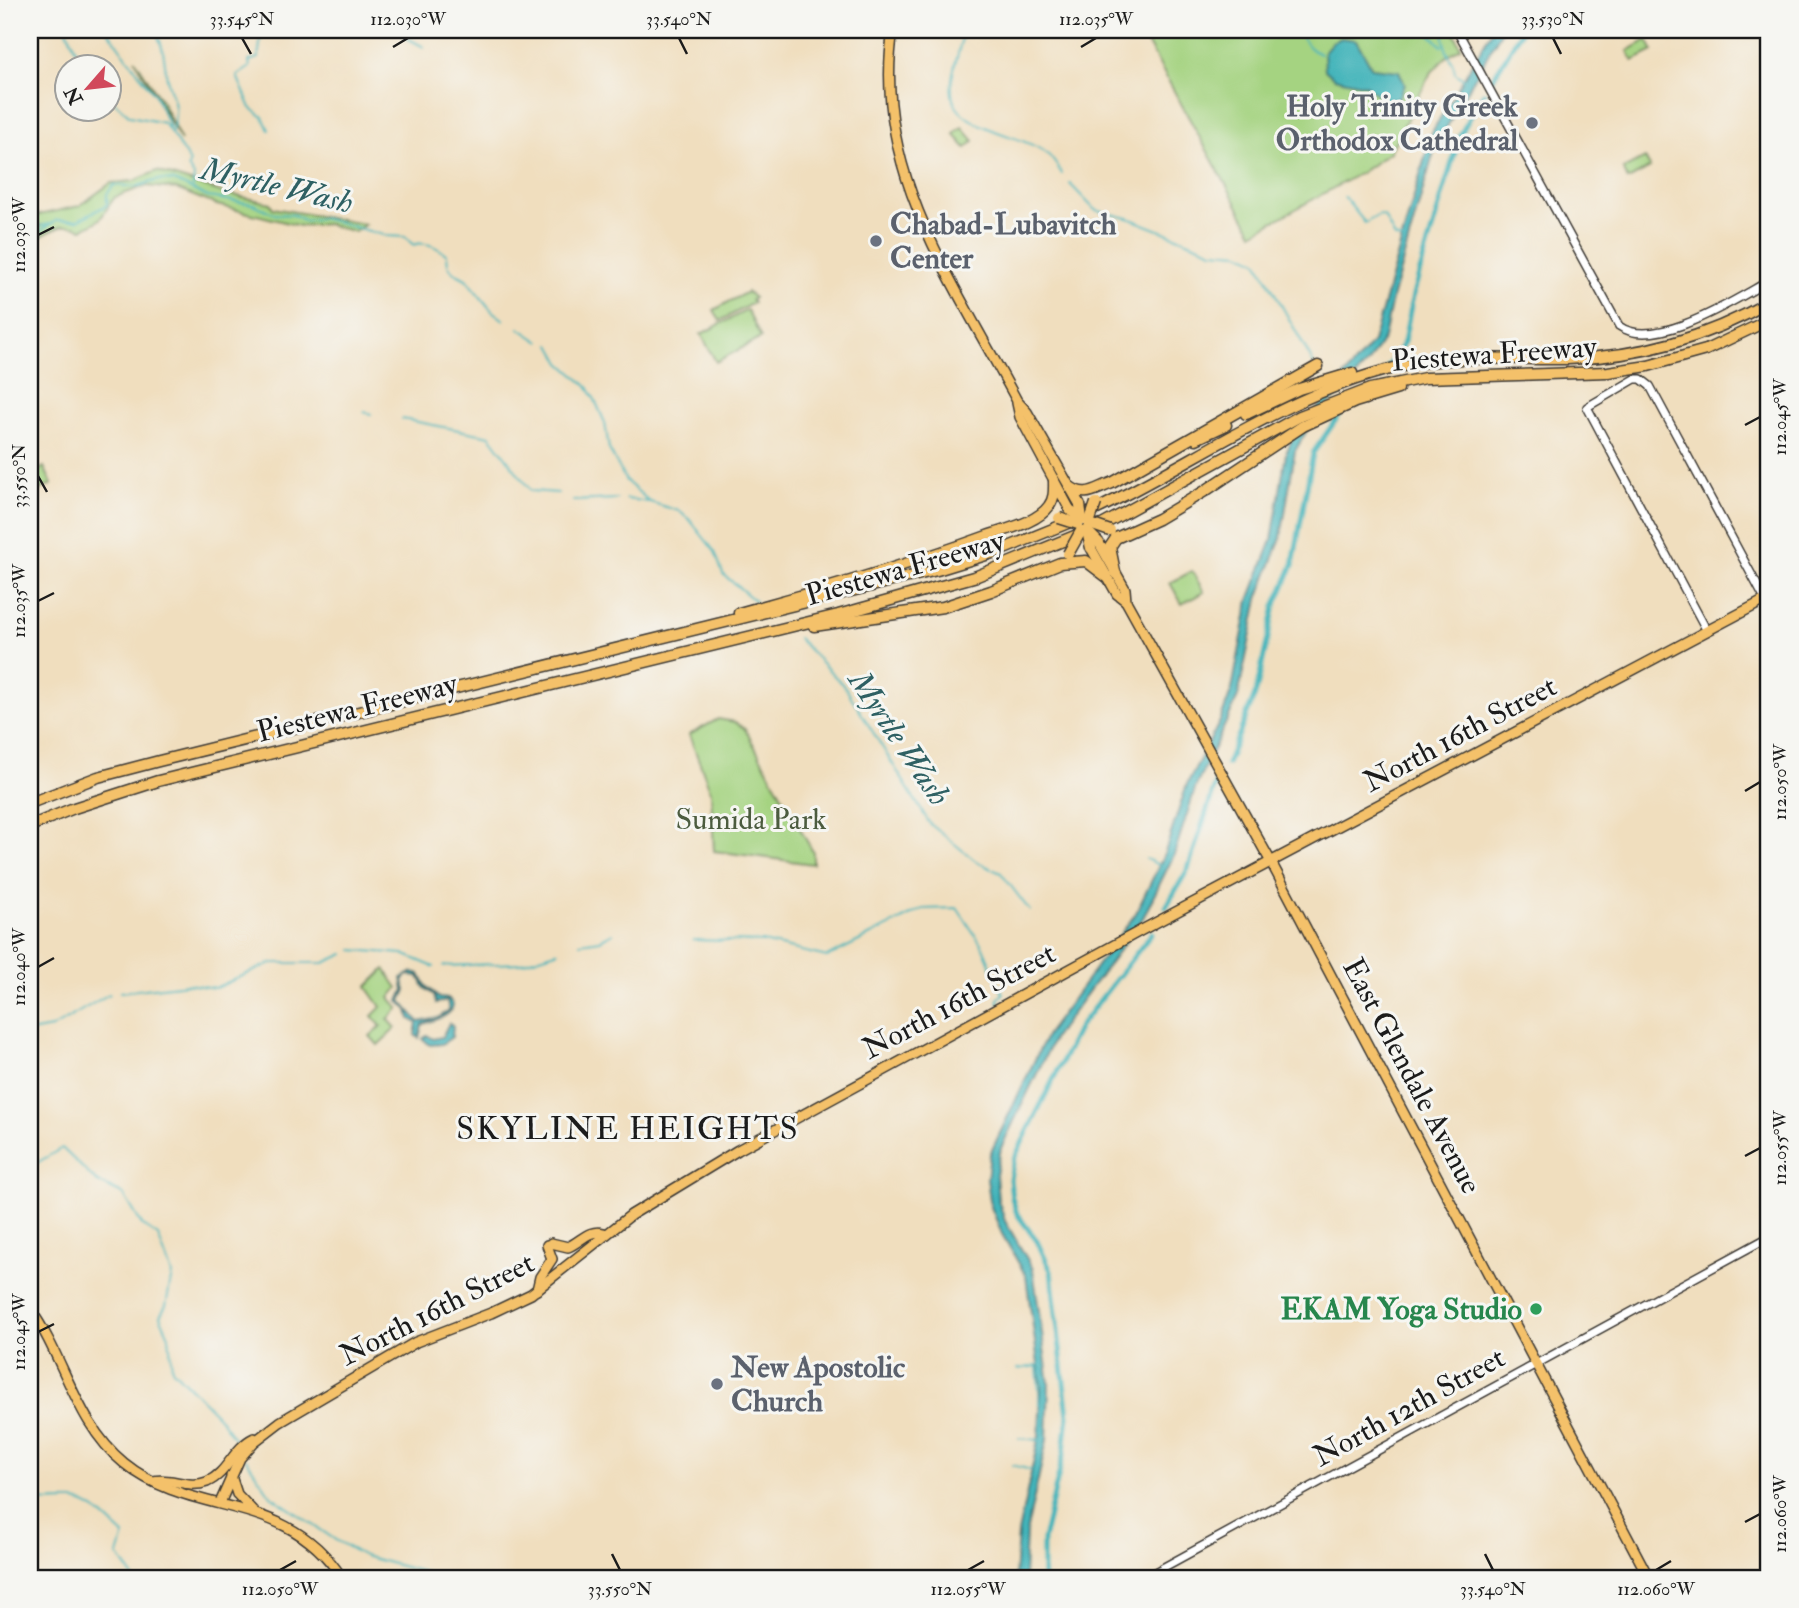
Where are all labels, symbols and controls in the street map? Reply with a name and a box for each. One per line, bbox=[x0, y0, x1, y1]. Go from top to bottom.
text: 33.545°N bbox=[210, 8, 274, 31]
text: 112.030°W bbox=[370, 8, 446, 31]
text: 33.540°N bbox=[646, 8, 712, 31]
text: 112.035°W bbox=[1059, 8, 1134, 31]
text: 33.530°N bbox=[1521, 8, 1585, 31]
north arrow bbox=[52, 52, 122, 122]
text: N bbox=[59, 81, 89, 110]
place label: Holy Trinity Greek Orthodox Cathedral bbox=[1276, 88, 1519, 159]
marker: Holy Trinity Greek Orthodox Cathedral bbox=[1524, 115, 1540, 131]
water label: Myrtle Wash bbox=[195, 149, 357, 223]
text: 112.030°W bbox=[8, 197, 31, 273]
place label: Chabad-Lubavitch Center bbox=[890, 206, 1117, 277]
marker: Chabad-Lubavitch Center bbox=[868, 233, 884, 249]
street label: Piestewa Freeway bbox=[1390, 328, 1598, 380]
text: 112.045°W bbox=[1769, 378, 1792, 455]
text: 33.550°N bbox=[8, 444, 31, 508]
street label: Piestewa Freeway bbox=[801, 522, 1010, 614]
text: 112.035°W bbox=[8, 563, 31, 638]
water label: Myrtle Wash bbox=[838, 661, 959, 813]
street label: Piestewa Freeway bbox=[253, 665, 462, 751]
street label: North 16th Street bbox=[1357, 667, 1563, 800]
text: 112.050°W bbox=[1769, 743, 1792, 820]
park label: Sumida Park bbox=[675, 801, 827, 838]
text: 112.040°W bbox=[8, 927, 31, 1006]
street label: North 16th Street bbox=[856, 934, 1062, 1067]
street label: East Glendale Avenue bbox=[1334, 952, 1490, 1200]
district label: SKYLINE HEIGHTS bbox=[456, 1109, 800, 1149]
text: 112.055°W bbox=[1769, 1110, 1792, 1186]
street label: North 16th Street bbox=[334, 1244, 541, 1374]
place label: EKAM Yoga Studio bbox=[1281, 1291, 1522, 1328]
text: 112.045°W bbox=[8, 1293, 31, 1370]
marker: EKAM Yoga Studio bbox=[1528, 1301, 1544, 1317]
street label: North 12th Street bbox=[1307, 1339, 1512, 1475]
place label: New Apostolic Church bbox=[730, 1349, 905, 1420]
marker: New Apostolic Church bbox=[709, 1376, 725, 1392]
text: 112.060°W bbox=[1769, 1474, 1792, 1553]
text: 112.050°W bbox=[242, 1578, 319, 1601]
text: 33.550°N bbox=[588, 1578, 652, 1601]
text: 112.055°W bbox=[930, 1578, 1006, 1601]
text: 33.540°N bbox=[1460, 1578, 1526, 1601]
text: 112.060°W bbox=[1617, 1578, 1696, 1601]

